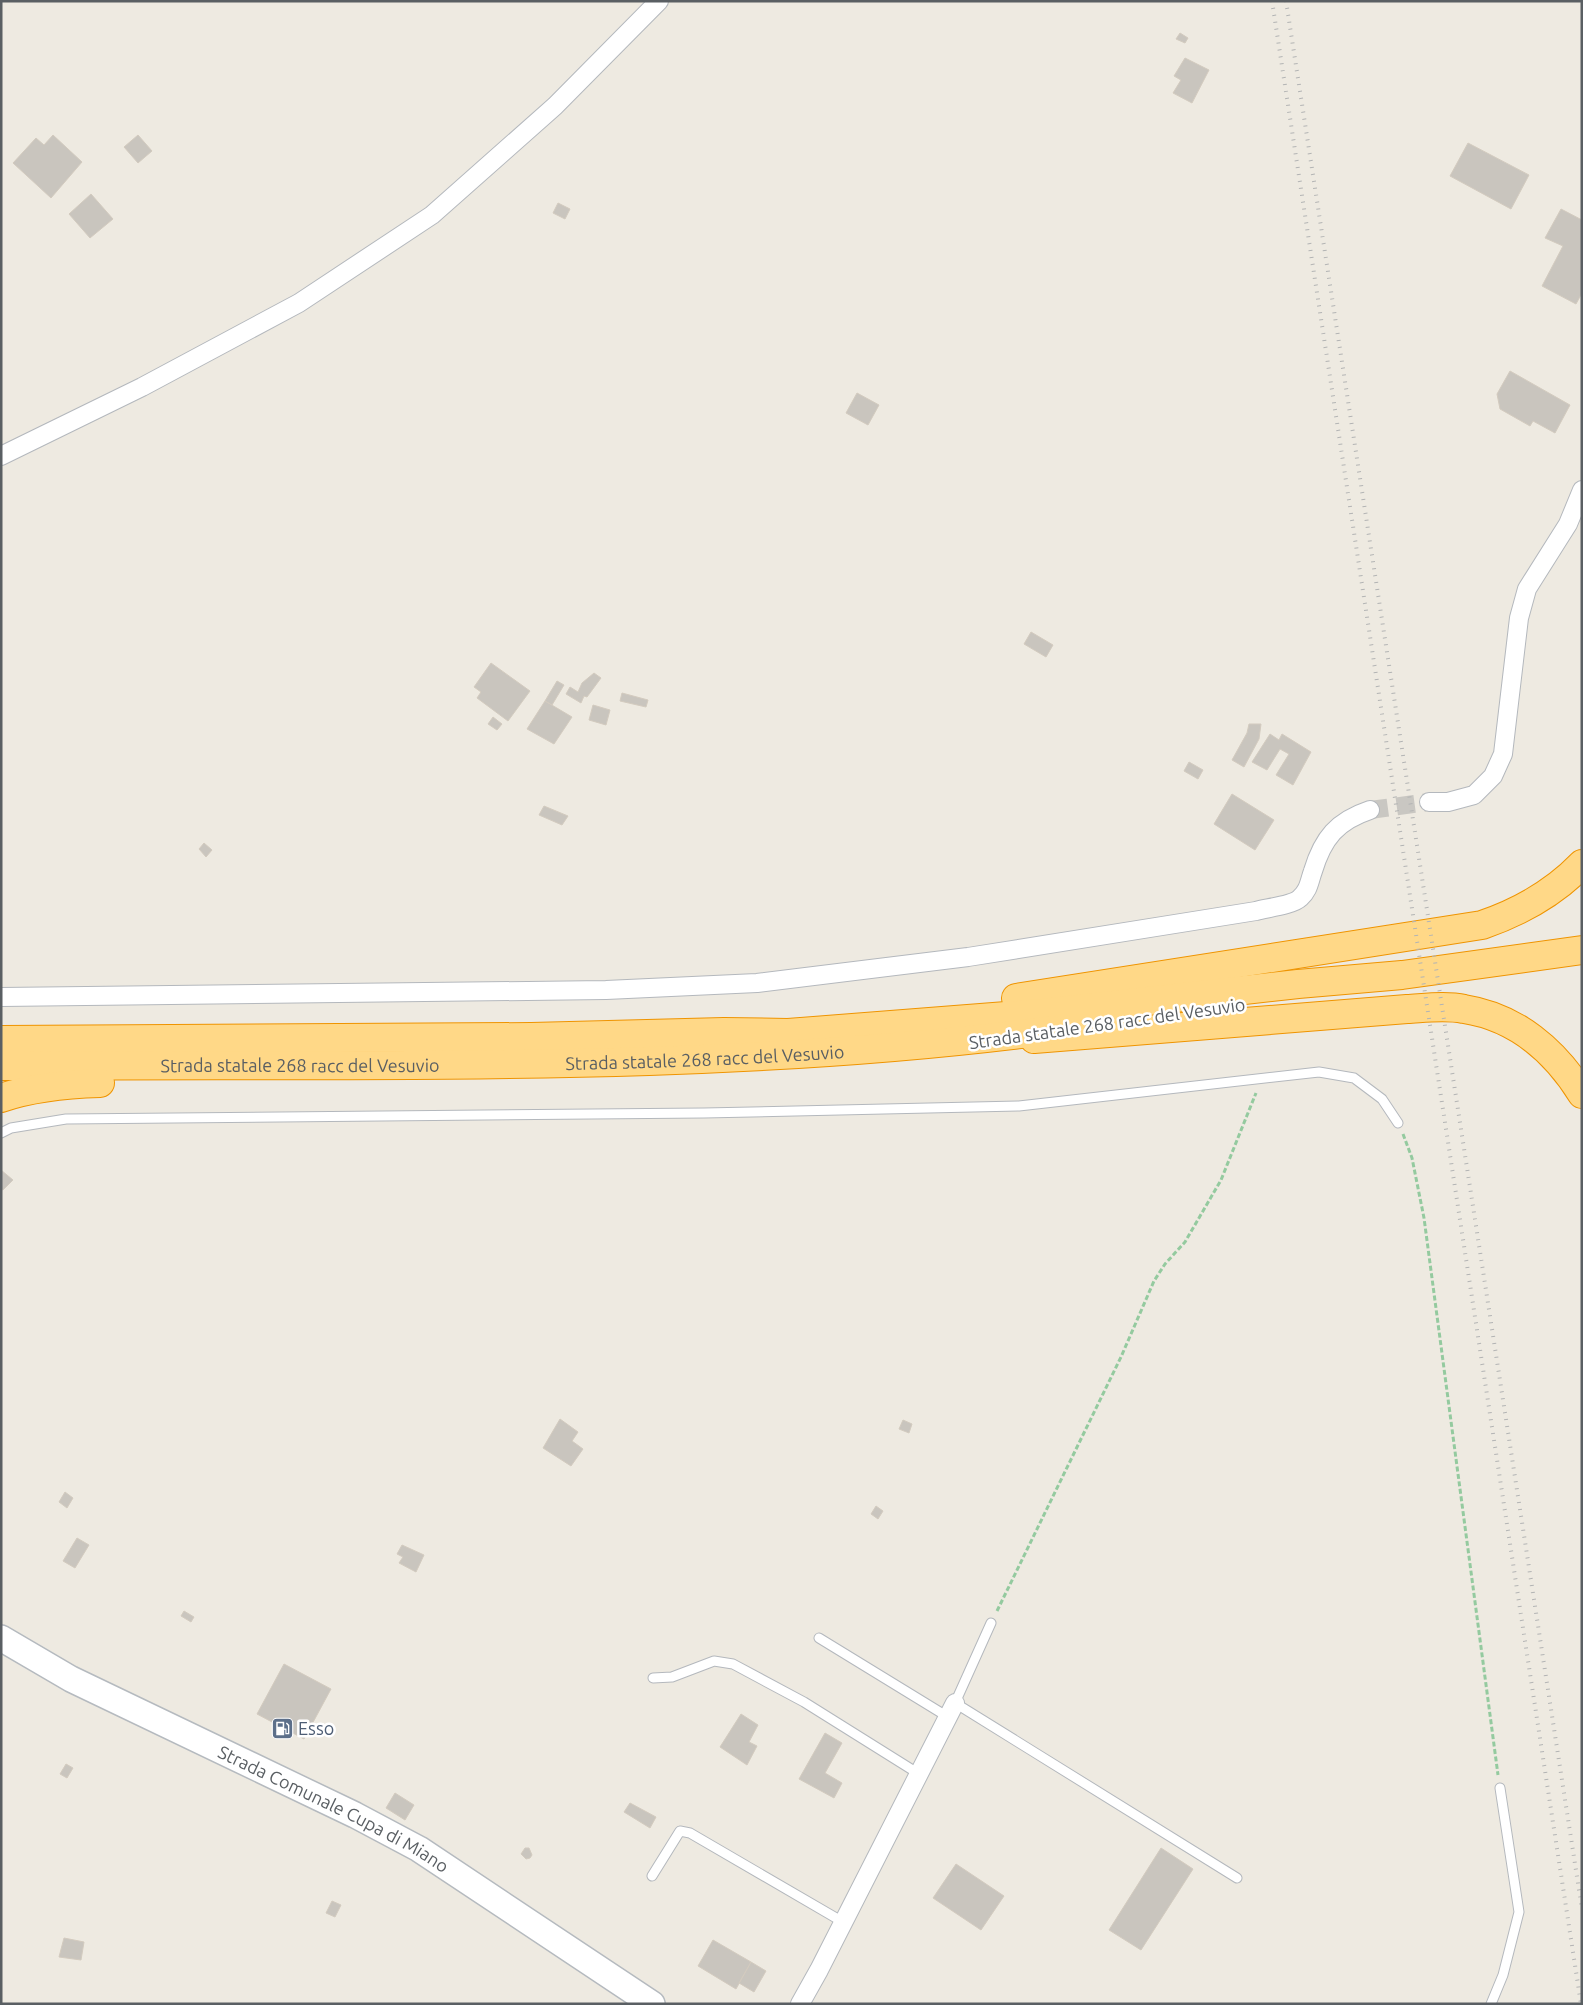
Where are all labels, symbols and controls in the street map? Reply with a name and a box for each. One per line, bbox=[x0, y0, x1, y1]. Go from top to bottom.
street label: Strada statale 268 racc del Vesuvio bbox=[968, 994, 1246, 1052]
street label: Strada statale 268 racc del Vesuvio bbox=[565, 1041, 845, 1073]
street label: Strada statale 268 racc del Vesuvio bbox=[160, 1055, 440, 1075]
fuel station icon: Esso bbox=[270, 1716, 294, 1740]
place label: Esso bbox=[298, 1718, 334, 1738]
street label: Strada Comunale Cupa di Miano bbox=[215, 1741, 453, 1876]

